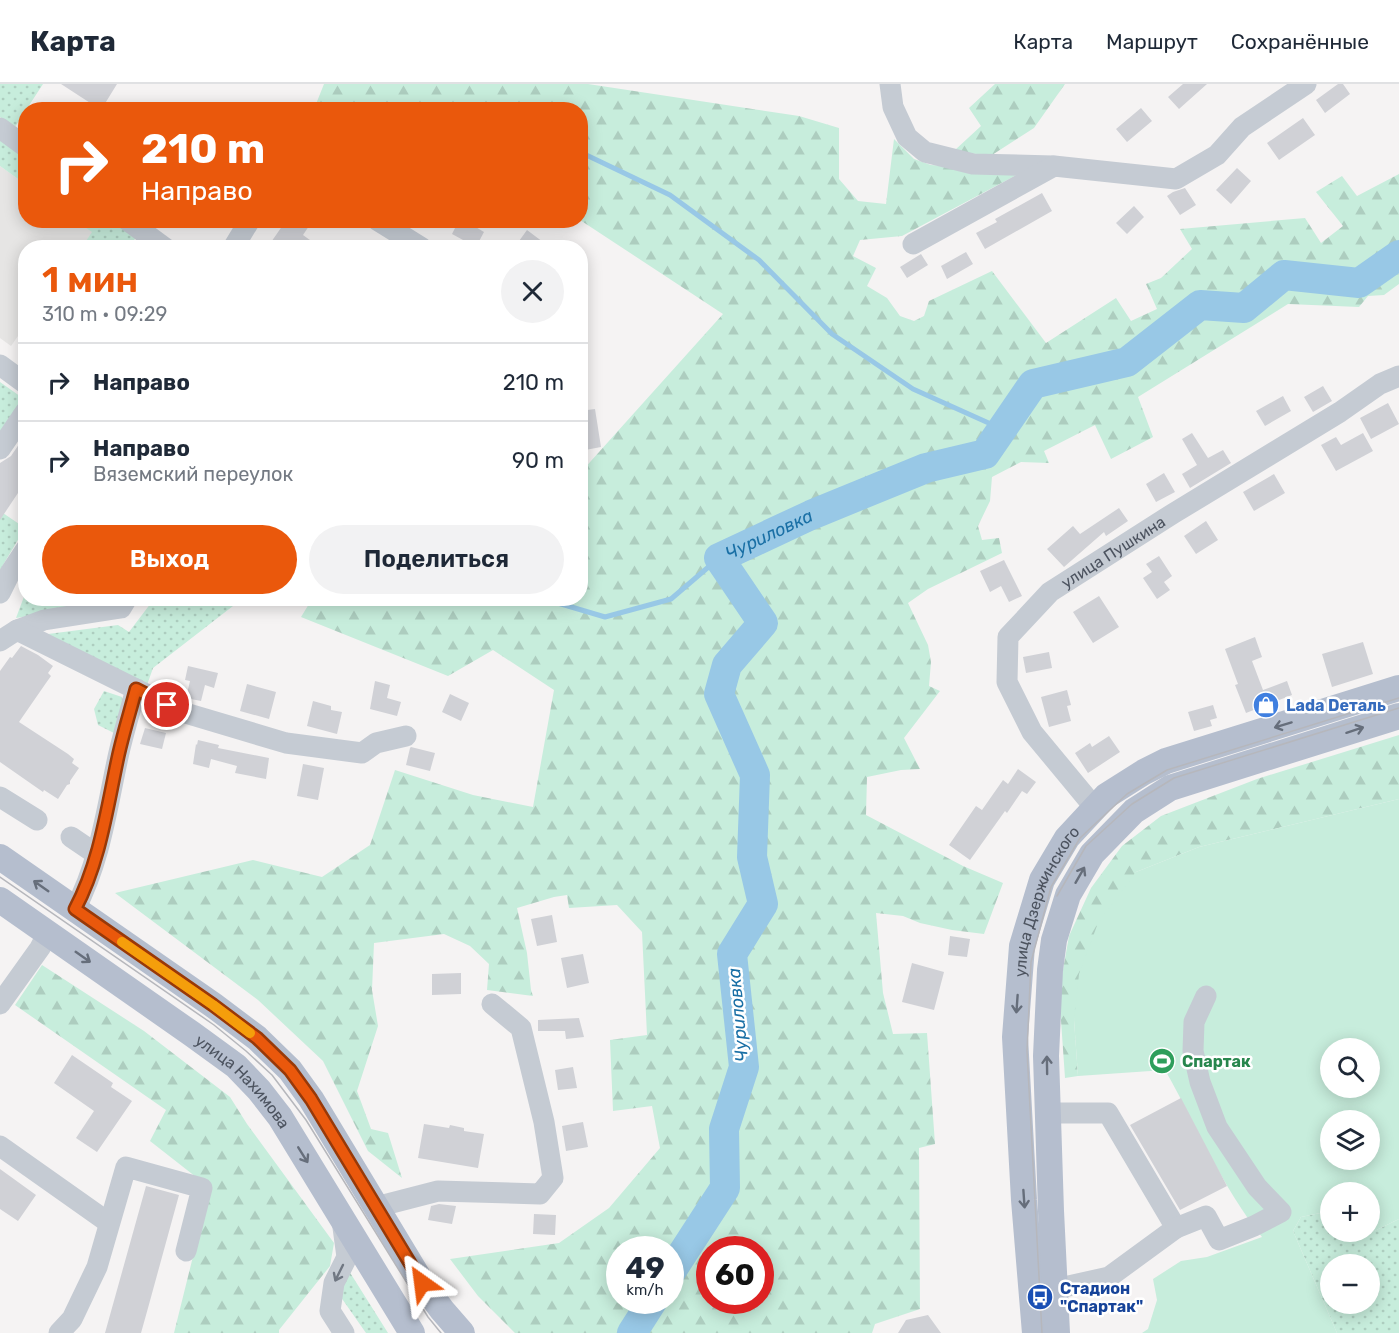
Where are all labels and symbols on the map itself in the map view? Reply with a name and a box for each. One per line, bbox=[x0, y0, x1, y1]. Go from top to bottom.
water label: Чуриловка bbox=[722, 504, 817, 565]
street label: улица Пушкина bbox=[1058, 512, 1169, 592]
pin bbox=[141, 679, 192, 730]
shop icon: Lada Dеталь bbox=[1251, 690, 1281, 720]
place label: Lada Dеталь bbox=[1286, 696, 1386, 715]
one-way arrow bbox=[1274, 720, 1293, 731]
one-way arrow bbox=[1345, 723, 1364, 734]
street label: улица Дзержинского bbox=[1011, 822, 1083, 978]
one-way arrow bbox=[1074, 867, 1086, 884]
one-way arrow bbox=[32, 879, 49, 892]
one-way arrow bbox=[74, 951, 90, 963]
water label: Чуриловка bbox=[723, 967, 753, 1063]
one-way arrow bbox=[1012, 994, 1023, 1014]
street label: улица Нахимова bbox=[191, 1031, 294, 1132]
sports icon: Спартак bbox=[1147, 1046, 1177, 1076]
place label: Спартак bbox=[1182, 1052, 1251, 1071]
one-way arrow bbox=[1041, 1055, 1052, 1075]
one-way arrow bbox=[298, 1146, 310, 1163]
one-way arrow bbox=[1019, 1189, 1030, 1209]
speed limit sign: 60 bbox=[696, 1236, 774, 1314]
position arrow bbox=[390, 1251, 454, 1315]
one-way arrow bbox=[333, 1264, 344, 1282]
place label: Стадион "Спартак" bbox=[1060, 1279, 1143, 1316]
bus stop icon: Стадион "Спартак" bbox=[1025, 1282, 1055, 1312]

